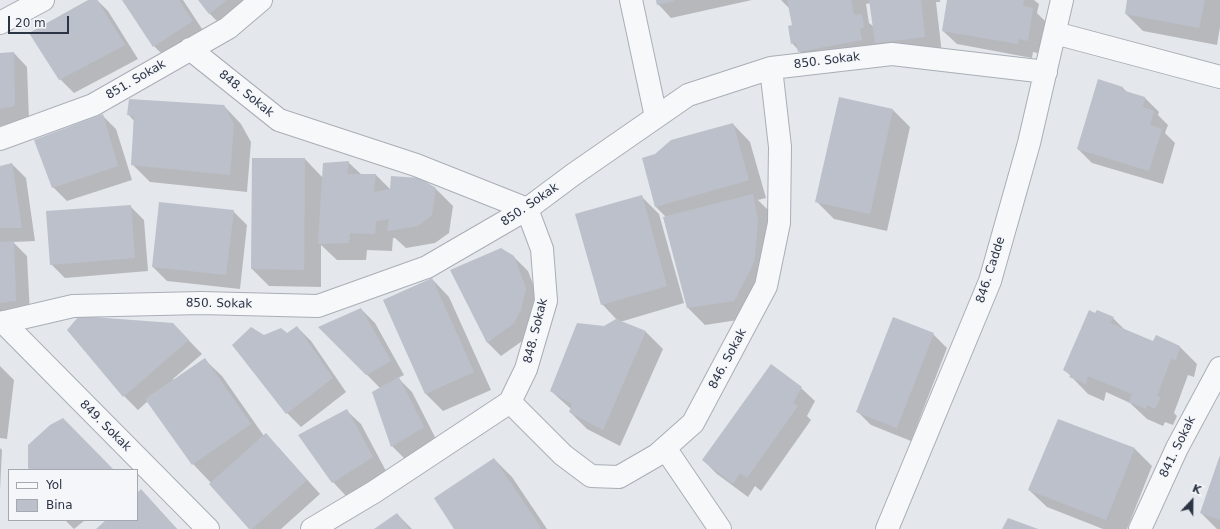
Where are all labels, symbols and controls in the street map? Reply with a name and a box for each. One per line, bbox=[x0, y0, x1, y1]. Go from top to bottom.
scale bar bbox=[10, 8, 71, 34]
text: 20 m bbox=[15, 16, 46, 30]
street label: 850. Sokak bbox=[793, 50, 861, 72]
street label: 851. Sokak bbox=[104, 57, 168, 103]
street label: 848. Sokak bbox=[216, 67, 276, 121]
street label: 850. Sokak bbox=[498, 180, 562, 230]
street label: 846. Cadde bbox=[974, 235, 1008, 305]
street label: 850. Sokak bbox=[186, 296, 252, 312]
street label: 848. Sokak bbox=[521, 297, 551, 365]
street label: 846. Sokak bbox=[706, 326, 750, 392]
street label: 849. Sokak bbox=[76, 397, 134, 455]
street label: 841. Sokak bbox=[1157, 414, 1199, 480]
legend bbox=[8, 469, 138, 521]
text: Yol bbox=[46, 478, 62, 492]
north arrow bbox=[1172, 481, 1212, 521]
text: K bbox=[1190, 482, 1203, 497]
text: Bina bbox=[46, 498, 73, 512]

